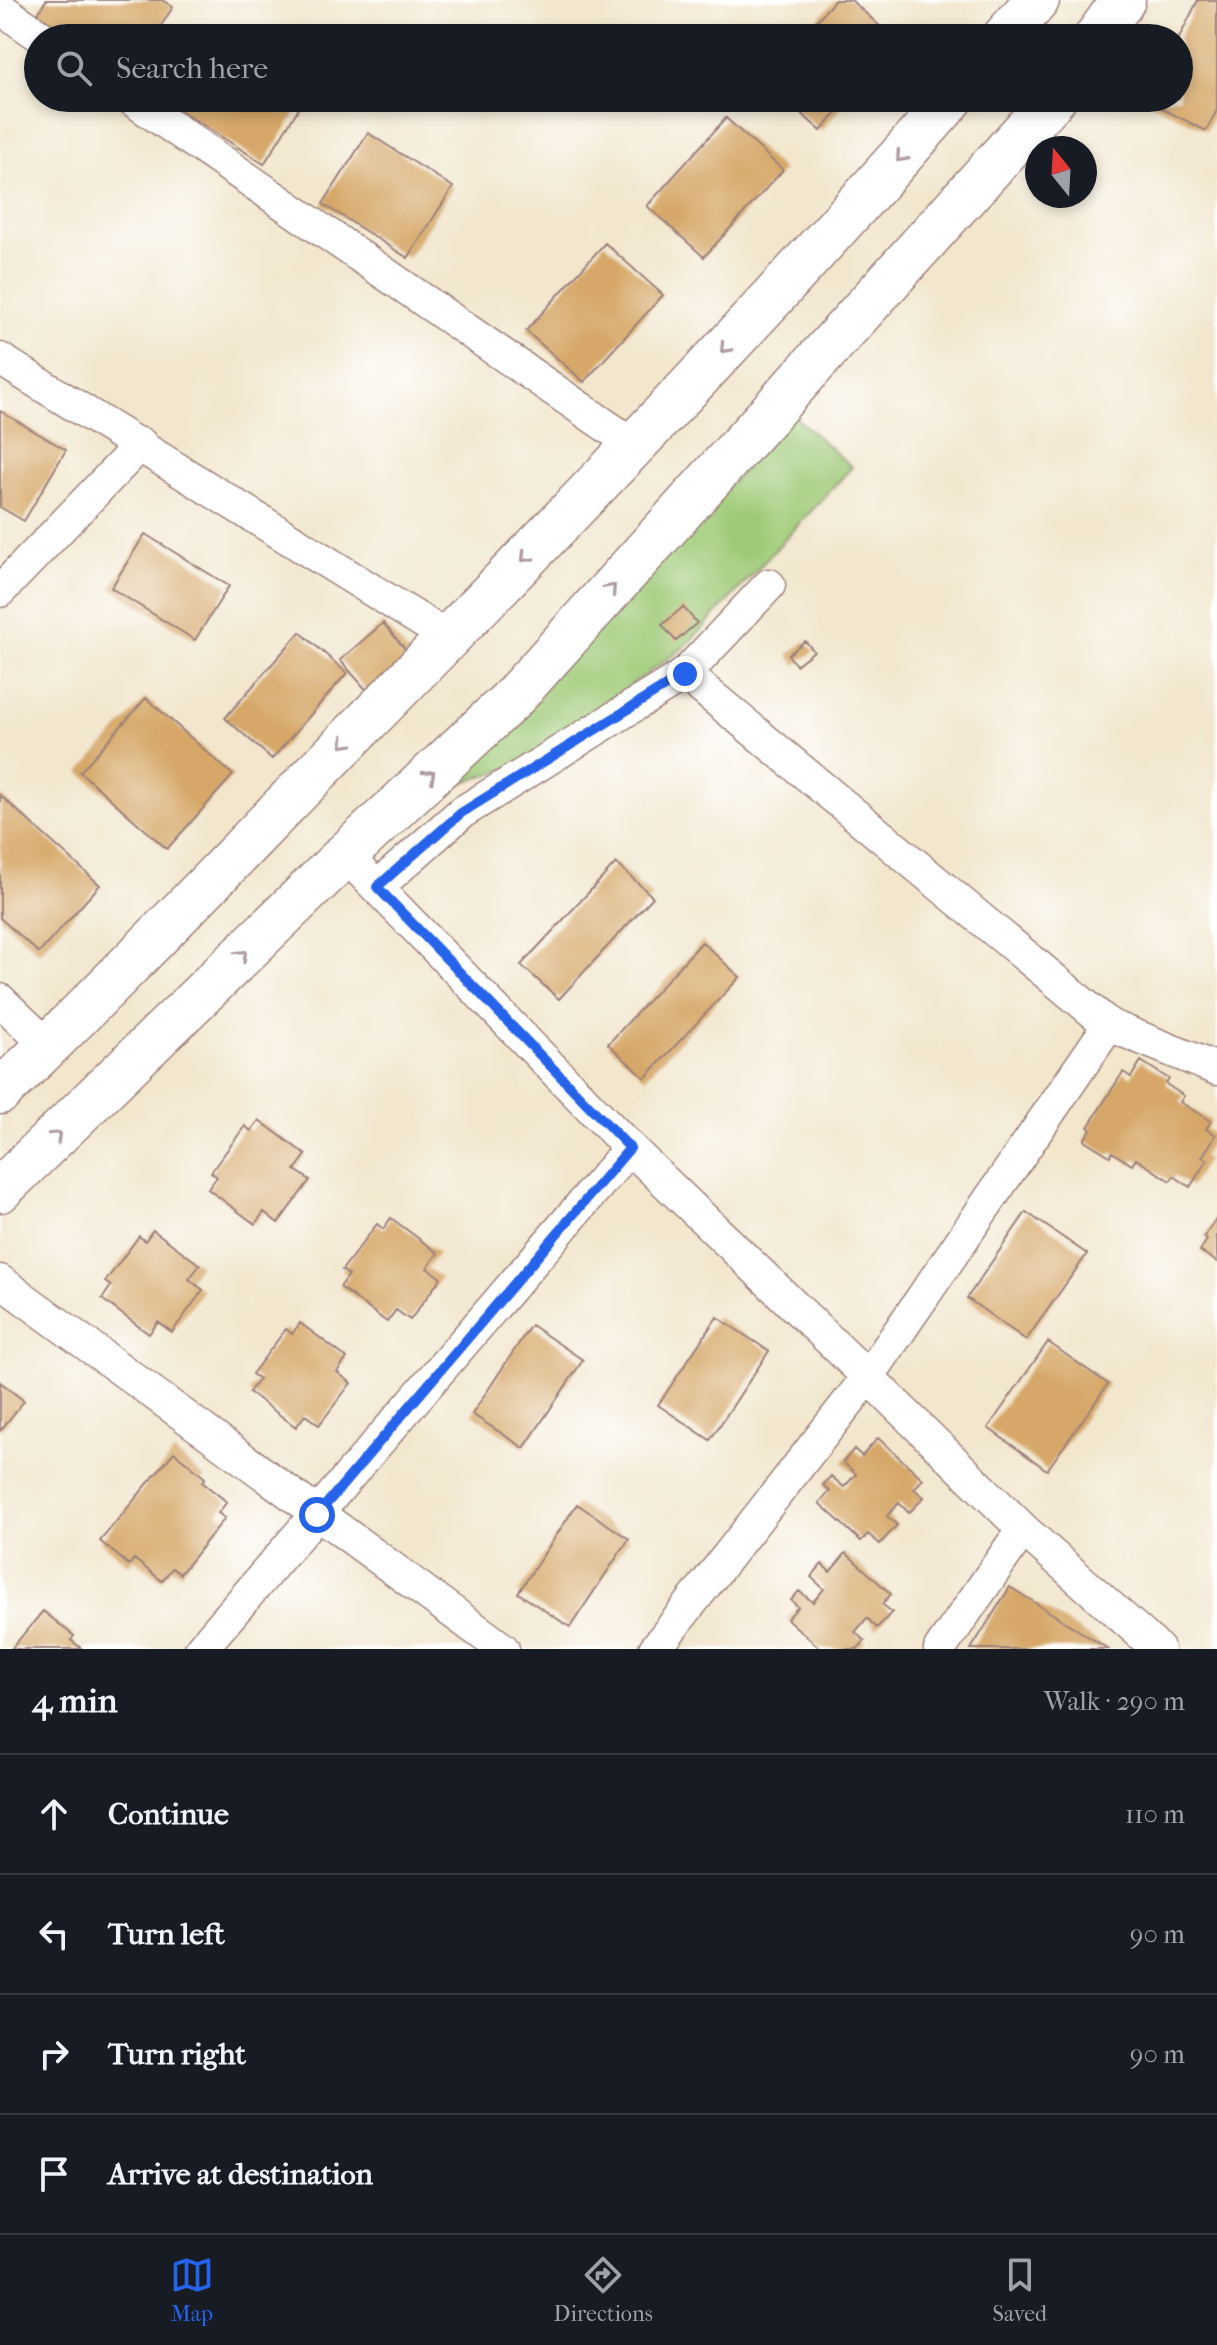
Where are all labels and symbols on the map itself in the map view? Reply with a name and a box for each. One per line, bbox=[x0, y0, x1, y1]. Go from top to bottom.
north arrow bbox=[1025, 136, 1097, 208]
one-way arrow bbox=[896, 147, 910, 162]
one-way arrow bbox=[719, 339, 734, 353]
one-way arrow bbox=[521, 548, 535, 562]
one-way arrow bbox=[602, 583, 616, 598]
route end bbox=[667, 656, 703, 692]
one-way arrow bbox=[340, 734, 354, 748]
one-way arrow bbox=[421, 771, 436, 785]
one-way arrow bbox=[233, 950, 247, 964]
one-way arrow bbox=[47, 1131, 61, 1145]
route start bbox=[299, 1497, 335, 1533]

